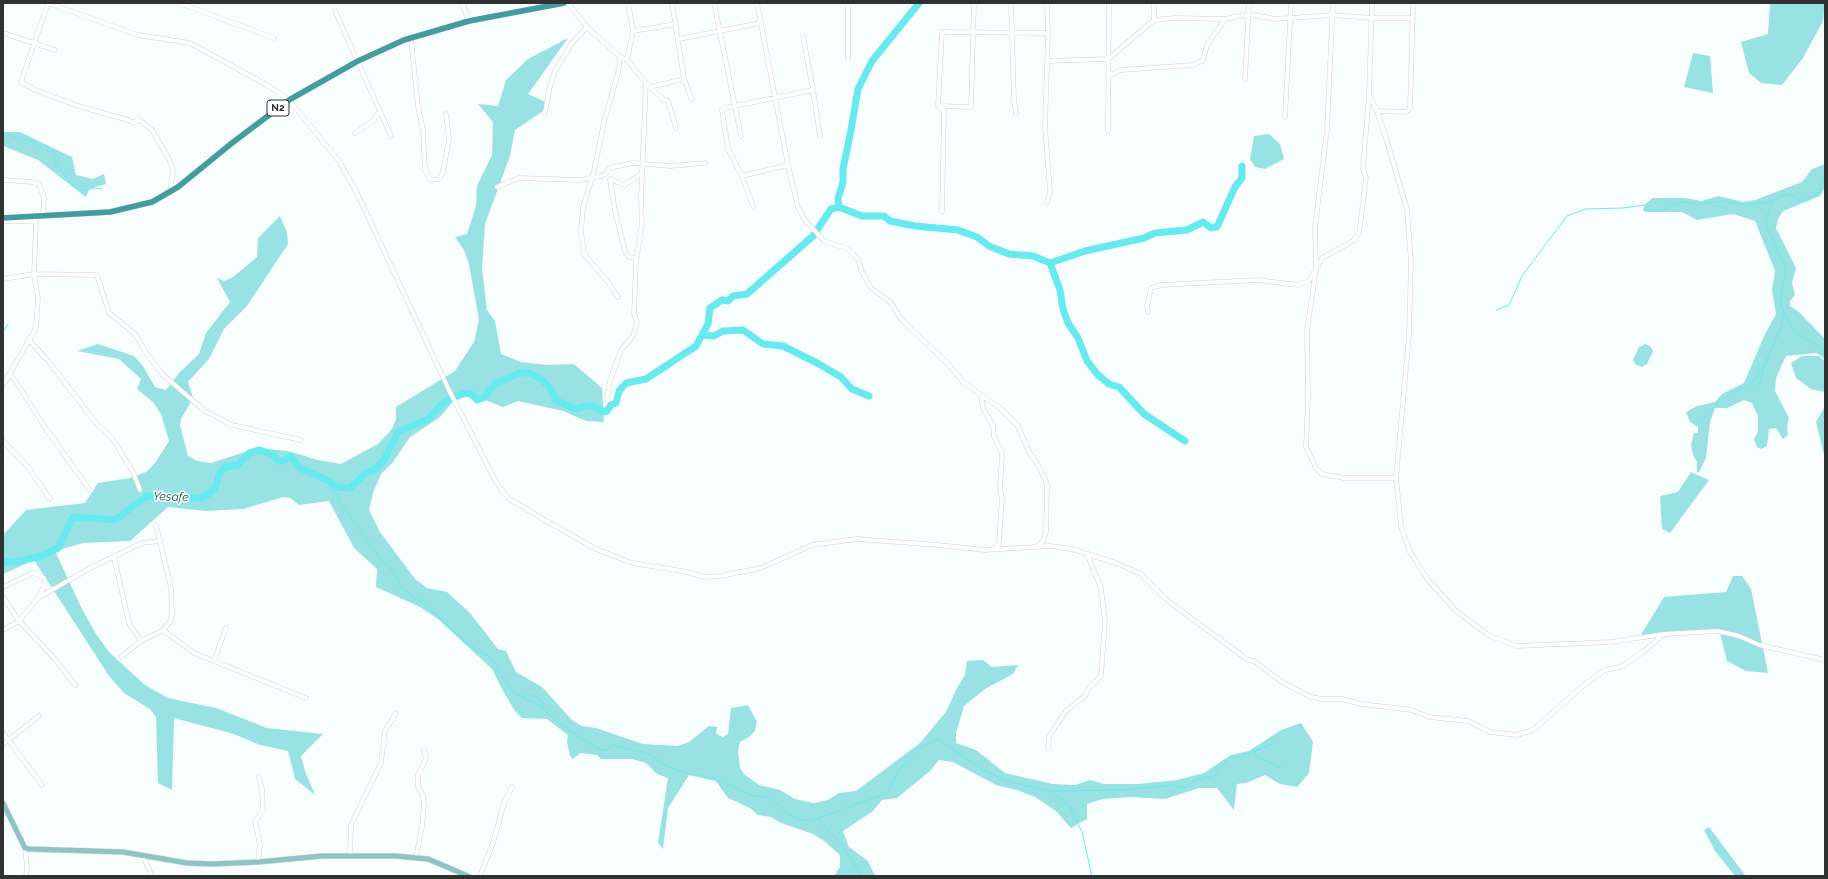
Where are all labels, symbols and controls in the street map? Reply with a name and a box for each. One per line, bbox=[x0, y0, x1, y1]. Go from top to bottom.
road number: N2 bbox=[267, 100, 289, 116]
water label: Yesafe bbox=[153, 489, 189, 505]

